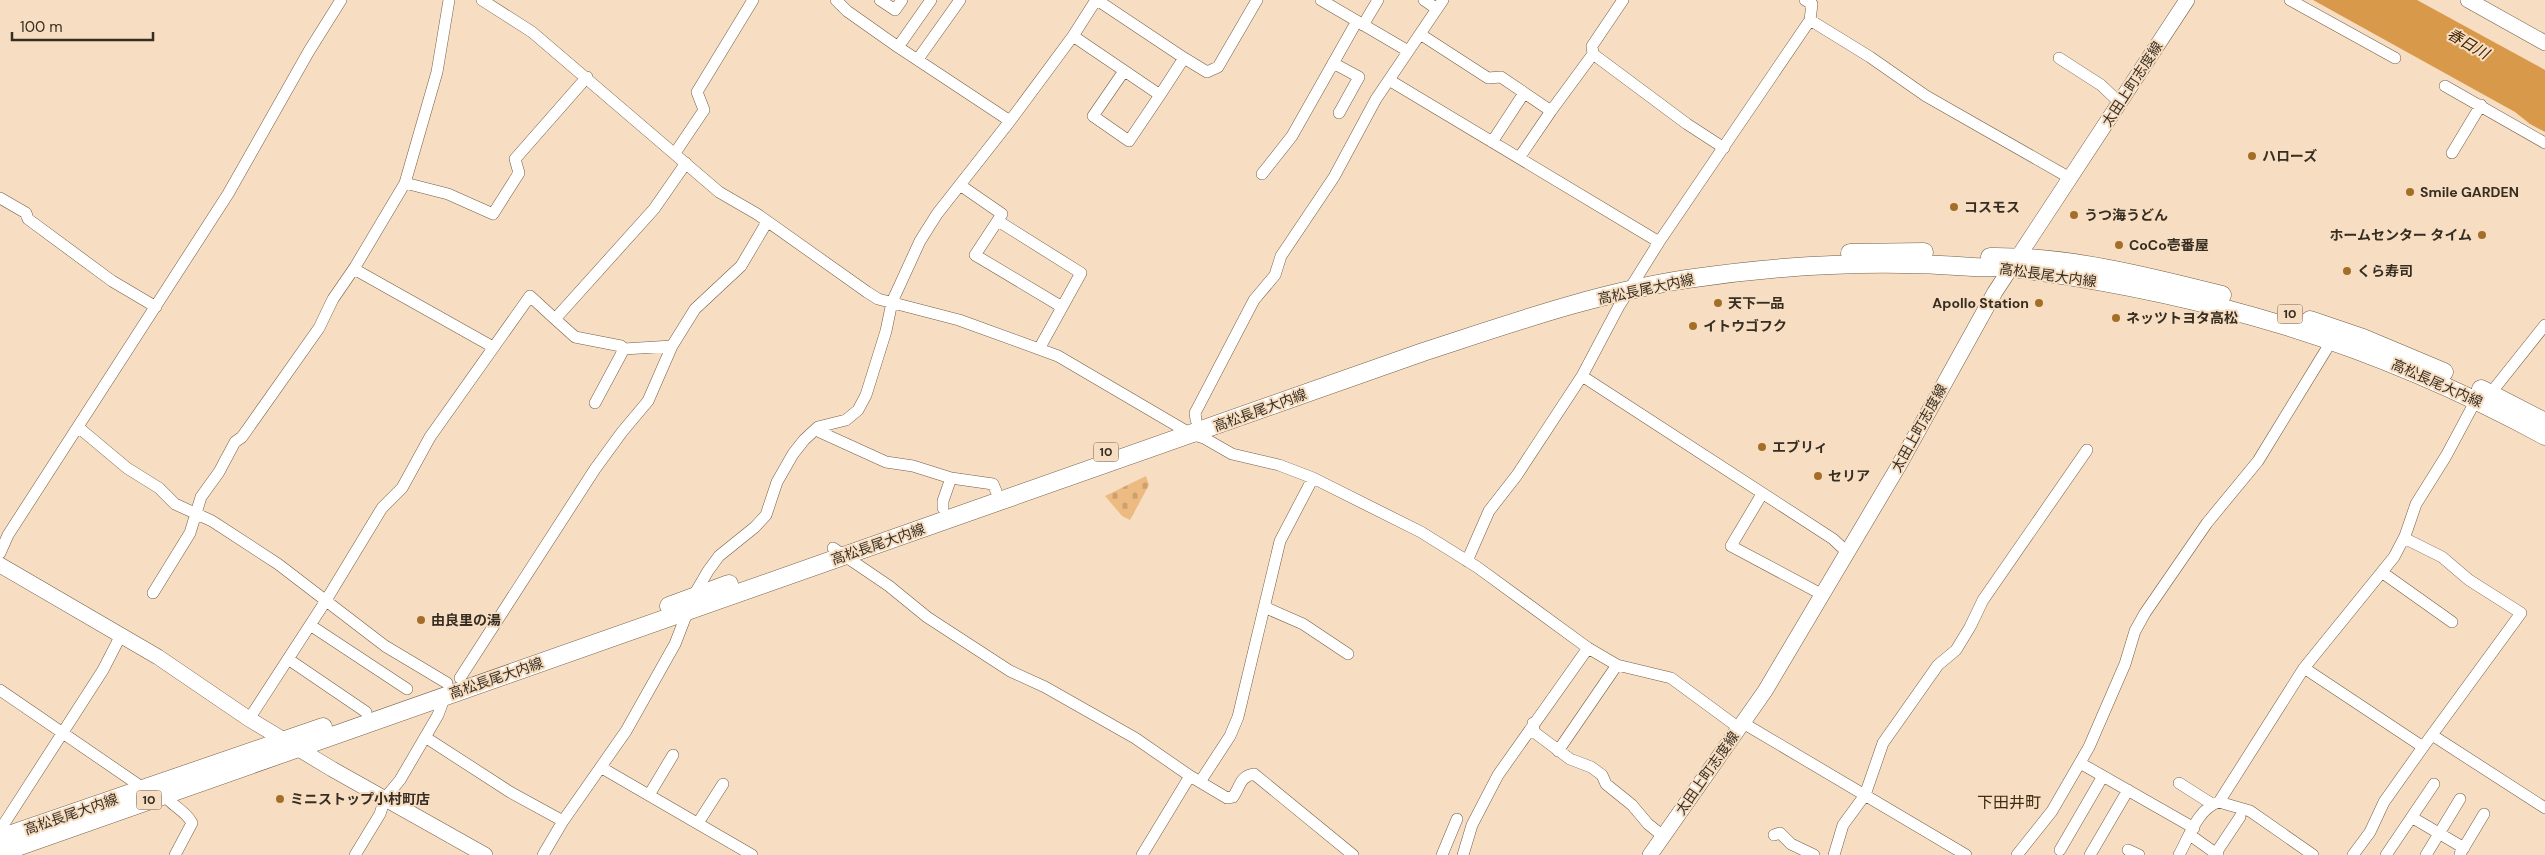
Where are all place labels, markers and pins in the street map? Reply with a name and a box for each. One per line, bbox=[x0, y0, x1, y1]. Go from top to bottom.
place label: ハローズ bbox=[2262, 147, 2317, 165]
marker: ハローズ bbox=[2246, 150, 2258, 162]
place label: Smile GARDEN bbox=[2420, 183, 2519, 201]
marker: Smile GARDEN bbox=[2404, 186, 2416, 198]
place label: コスモス bbox=[1964, 198, 2020, 216]
marker: コスモス bbox=[1948, 201, 1960, 213]
place label: うつ海うどん bbox=[2084, 206, 2168, 224]
marker: うつ海うどん bbox=[2068, 209, 2080, 221]
place label: ホームセンター タイム bbox=[2329, 226, 2472, 244]
marker: ホームセンター タイム bbox=[2476, 229, 2488, 241]
place label: CoCo壱番屋 bbox=[2129, 236, 2209, 254]
marker: CoCo壱番屋 bbox=[2113, 239, 2125, 251]
place label: くら寿司 bbox=[2357, 262, 2413, 280]
marker: くら寿司 bbox=[2341, 265, 2353, 277]
place label: 天下一品 bbox=[1728, 294, 1784, 312]
place label: Apollo Station bbox=[1932, 294, 2029, 312]
marker: 天下一品 bbox=[1712, 297, 1724, 309]
marker: Apollo Station bbox=[2033, 297, 2045, 309]
place label: ネッツトヨタ高松 bbox=[2126, 309, 2238, 327]
marker: ネッツトヨタ高松 bbox=[2110, 312, 2122, 324]
place label: イトウゴフク bbox=[1703, 317, 1787, 335]
marker: イトウゴフク bbox=[1687, 320, 1699, 332]
place label: エブリィ bbox=[1772, 438, 1828, 456]
marker: エブリィ bbox=[1756, 441, 1768, 453]
place label: セリア bbox=[1828, 467, 1870, 485]
marker: セリア bbox=[1812, 470, 1824, 482]
place label: 由良里の湯 bbox=[431, 611, 501, 629]
marker: 由良里の湯 bbox=[415, 614, 427, 626]
place label: ミニストップ小村町店 bbox=[290, 790, 430, 808]
marker: ミニストップ小村町店 bbox=[274, 793, 286, 805]

